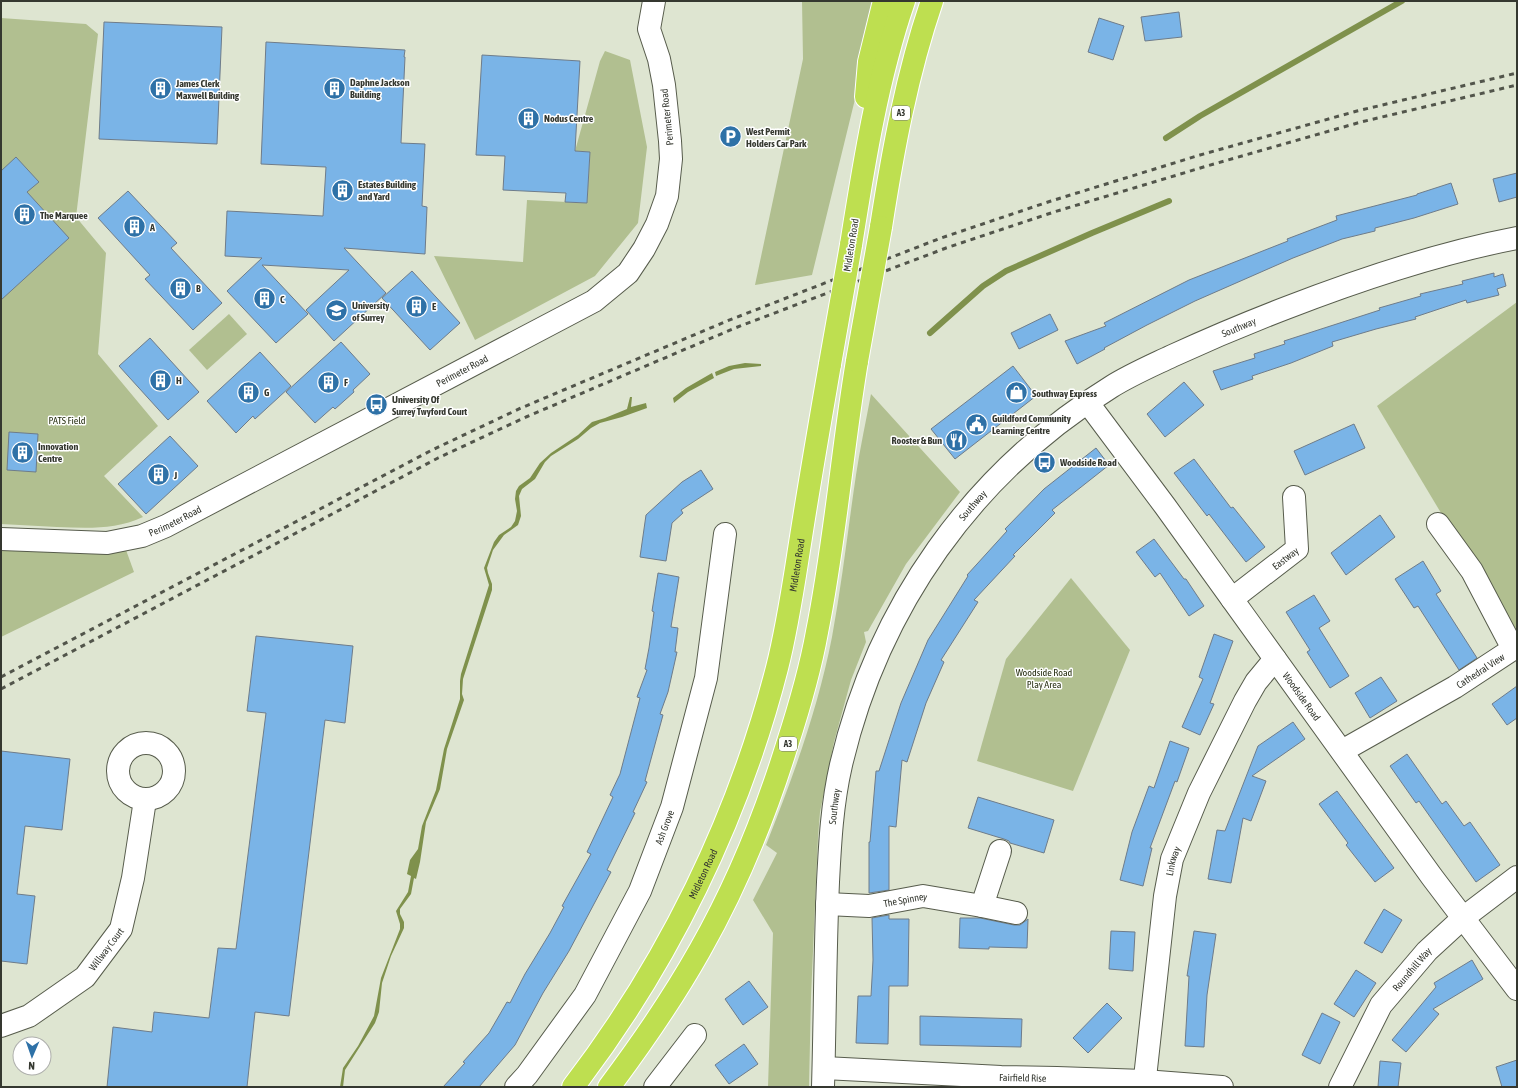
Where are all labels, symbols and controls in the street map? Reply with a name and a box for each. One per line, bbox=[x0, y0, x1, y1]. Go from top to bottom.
building icon: Daphne Jackson Building bbox=[321, 75, 347, 101]
building icon: James Clerk Maxwell Building bbox=[147, 76, 173, 102]
place label: Daphne Jackson Building bbox=[350, 77, 410, 100]
place label: James Clerk Maxwell Building bbox=[175, 78, 240, 101]
street label: Perimeter Road bbox=[659, 88, 675, 146]
building icon: Nodus Centre bbox=[515, 105, 541, 131]
road number: A3 bbox=[892, 106, 910, 120]
place label: Nodus Centre bbox=[544, 113, 594, 124]
parking icon: West Permit Holders Car Park bbox=[717, 124, 743, 150]
place label: West Permit Holders Car Park bbox=[745, 126, 807, 149]
building icon: Estates Building and Yard bbox=[330, 177, 356, 203]
place label: Estates Building and Yard bbox=[358, 179, 417, 202]
building icon: The Marquee bbox=[12, 202, 38, 228]
place label: The Marquee bbox=[40, 210, 88, 221]
building icon: A bbox=[121, 214, 147, 240]
street label: Midleton Road bbox=[841, 217, 861, 272]
place label: A bbox=[149, 222, 155, 233]
building icon: B bbox=[168, 275, 194, 301]
place label: B bbox=[196, 283, 201, 294]
building icon: C bbox=[252, 286, 278, 312]
building icon: E bbox=[404, 293, 430, 319]
place label: C bbox=[280, 294, 285, 305]
school or university icon: University of Surrey bbox=[323, 298, 349, 324]
place label: University of Surrey bbox=[352, 300, 390, 323]
place label: E bbox=[432, 301, 437, 312]
street label: Southway bbox=[1220, 315, 1257, 339]
street label: Perimeter Road bbox=[434, 352, 490, 389]
building icon: H bbox=[147, 367, 173, 393]
building icon: F bbox=[316, 369, 342, 395]
place label: H bbox=[176, 375, 182, 386]
place label: F bbox=[344, 377, 348, 388]
building icon: G bbox=[235, 379, 261, 405]
shop icon: Southway Express bbox=[1004, 380, 1030, 406]
place label: G bbox=[264, 387, 270, 398]
place label: Southway Express bbox=[1032, 388, 1098, 399]
bus stop icon: University Of Surrey Twyford Court bbox=[364, 392, 390, 418]
place label: University Of Surrey Twyford Court bbox=[392, 394, 467, 417]
public building icon: Guildford Community Learning Centre bbox=[964, 411, 990, 437]
place label: Guildford Community Learning Centre bbox=[992, 413, 1072, 436]
park label: PATS Field bbox=[48, 415, 86, 426]
restaurant icon: Rooster & Bun bbox=[944, 427, 970, 453]
place label: Rooster & Bun bbox=[891, 435, 942, 446]
building icon: Innovation Centre bbox=[10, 439, 36, 465]
place label: Innovation Centre bbox=[38, 441, 78, 464]
bus stop icon: Woodside Road bbox=[1032, 449, 1058, 475]
place label: Woodside Road bbox=[1059, 457, 1117, 468]
building icon: J bbox=[145, 462, 171, 488]
place label: J bbox=[173, 470, 177, 481]
street label: Southway bbox=[956, 488, 988, 522]
street label: Perimeter Road bbox=[147, 503, 203, 538]
street label: Midleton Road bbox=[787, 537, 806, 592]
street label: Eastway bbox=[1270, 545, 1300, 572]
street label: Cathedral View bbox=[1454, 651, 1506, 690]
park label: Woodside Road Play Area bbox=[1016, 667, 1073, 690]
street label: Woodside Road bbox=[1281, 670, 1323, 723]
road number: A3 bbox=[779, 737, 797, 751]
street label: Southway bbox=[826, 788, 842, 825]
street label: Ash Grove bbox=[653, 808, 676, 846]
street label: Linkway bbox=[1163, 845, 1182, 877]
street label: Midleton Road bbox=[686, 847, 719, 900]
street label: The Spinney bbox=[882, 890, 928, 909]
street label: Willway Court bbox=[86, 925, 126, 973]
street label: Roundhill Way bbox=[1390, 945, 1433, 993]
north arrow bbox=[12, 1036, 52, 1076]
text: N bbox=[28, 1060, 35, 1072]
street label: Fairfield Rise bbox=[999, 1071, 1047, 1083]

